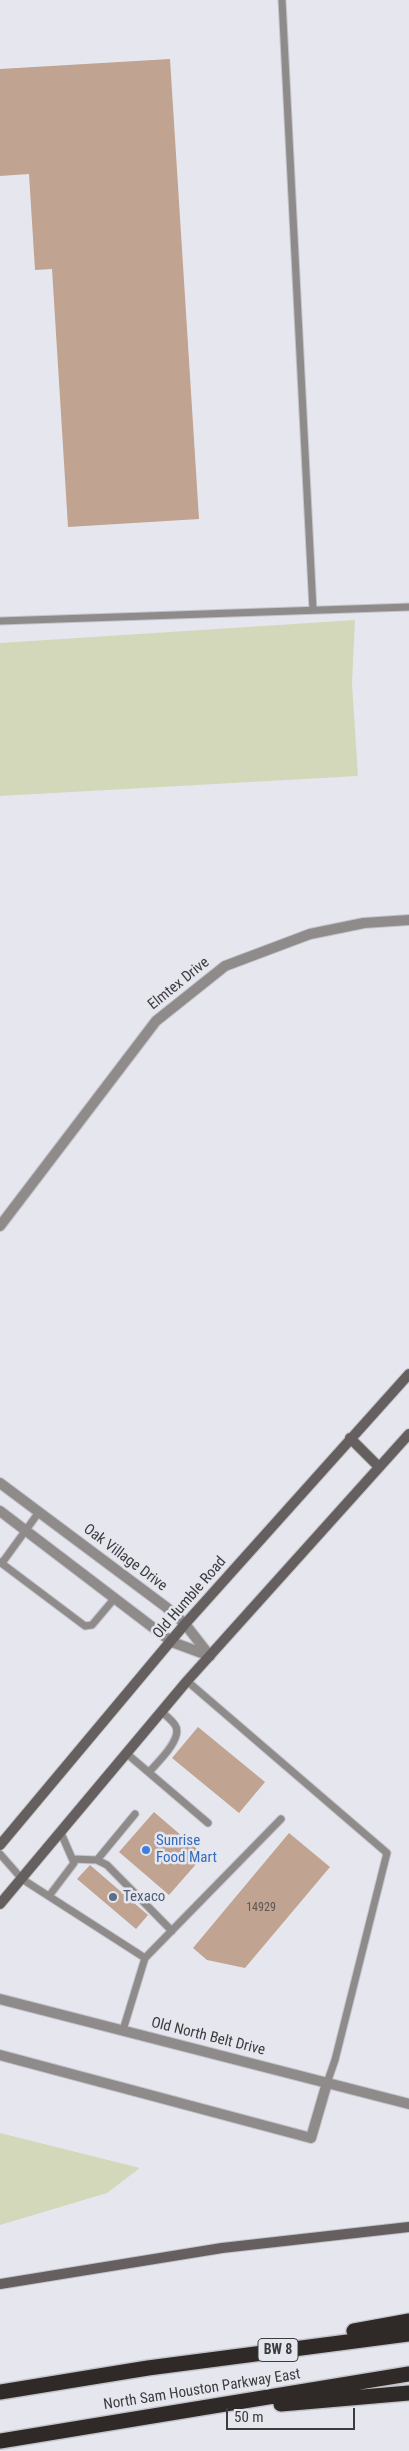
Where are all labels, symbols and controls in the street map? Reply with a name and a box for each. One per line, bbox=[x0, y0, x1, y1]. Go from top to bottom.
street label: Elmtex Drive bbox=[145, 954, 213, 1014]
street label: Oak Village Drive bbox=[80, 1521, 170, 1595]
street label: Old Humble Road bbox=[150, 1553, 230, 1643]
place label: Sunrise Food Mart bbox=[156, 1832, 217, 1867]
marker: Sunrise Food Mart bbox=[140, 1844, 152, 1856]
place label: Texaco bbox=[123, 1888, 165, 1906]
marker: Texaco bbox=[107, 1891, 119, 1903]
house number: 14929 bbox=[246, 1901, 276, 1915]
street label: Old North Belt Drive bbox=[149, 2014, 267, 2060]
road number: BW 8 bbox=[258, 2338, 298, 2362]
street label: North Sam Houston Parkway East bbox=[102, 2366, 302, 2414]
scale bar bbox=[229, 2398, 358, 2430]
text: 50 m bbox=[234, 2408, 264, 2426]

